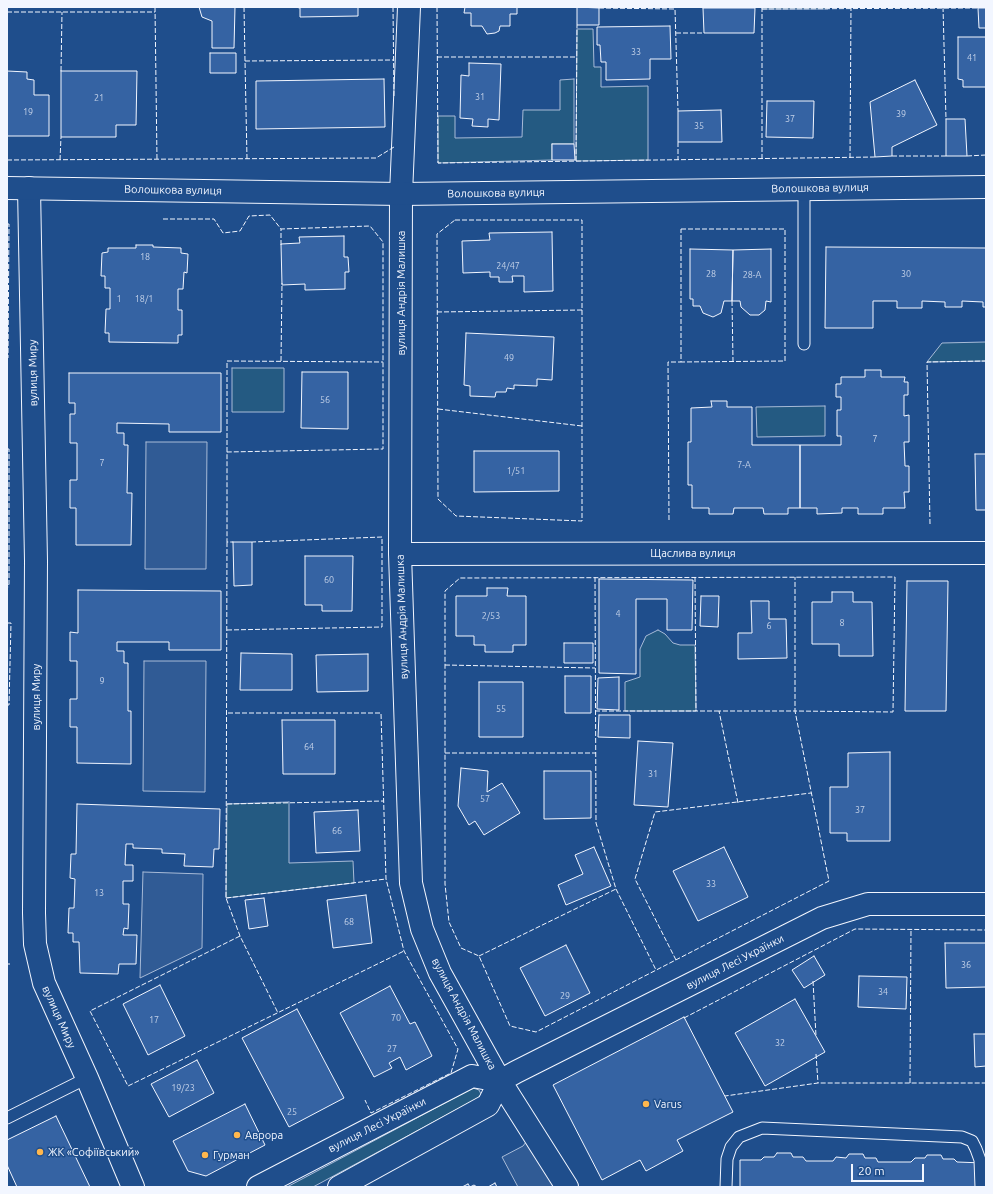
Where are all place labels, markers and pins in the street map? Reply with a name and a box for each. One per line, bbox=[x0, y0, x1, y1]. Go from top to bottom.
place label: Varus bbox=[654, 1097, 682, 1111]
marker: Varus bbox=[641, 1099, 651, 1109]
place label: Аврора bbox=[245, 1128, 283, 1142]
marker: Аврора bbox=[232, 1130, 242, 1140]
place label: ЖК «Софіївський» bbox=[48, 1145, 139, 1159]
marker: ЖК «Софіївський» bbox=[35, 1147, 45, 1157]
place label: Гурман bbox=[213, 1148, 250, 1162]
marker: Гурман bbox=[200, 1150, 210, 1160]

